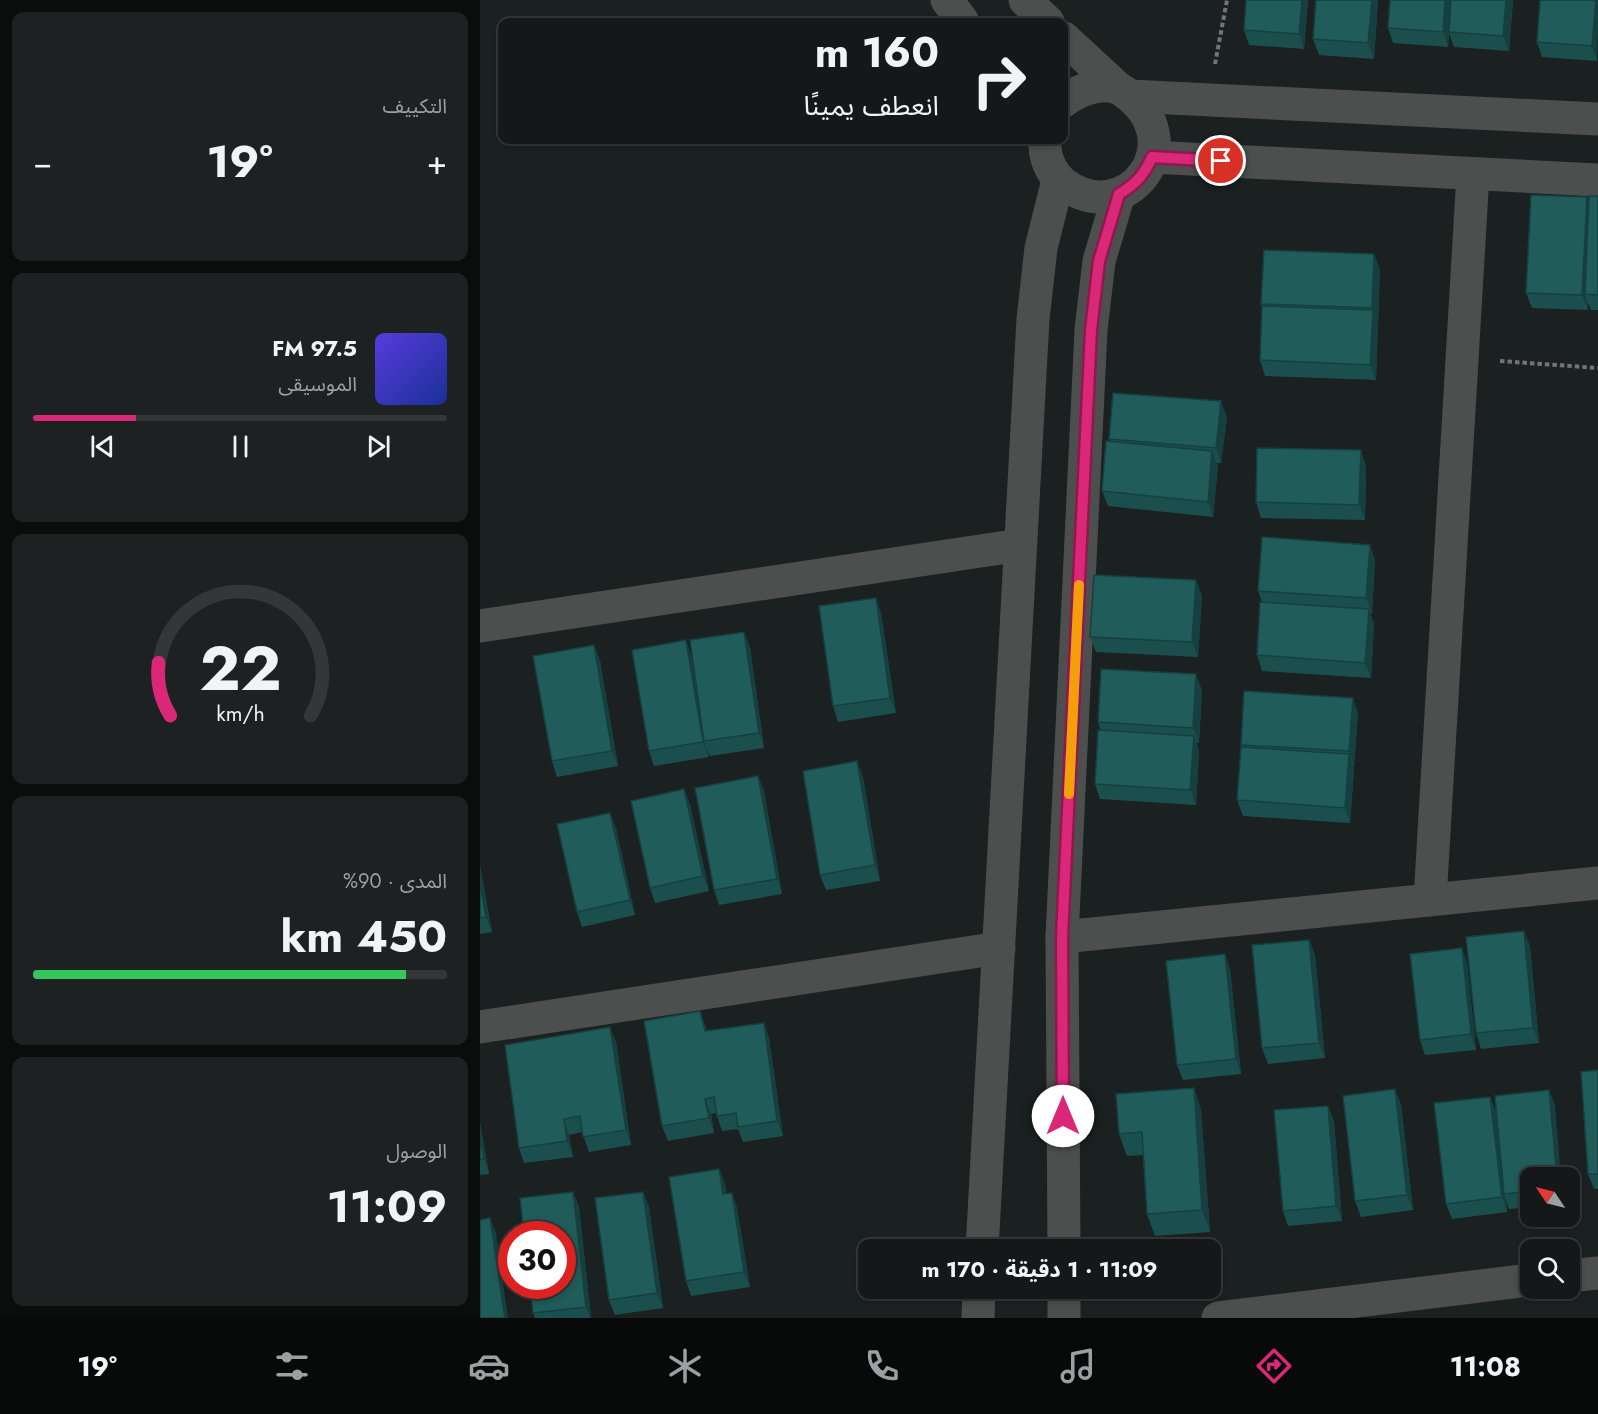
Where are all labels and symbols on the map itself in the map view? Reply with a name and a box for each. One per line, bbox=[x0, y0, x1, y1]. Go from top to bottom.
pin bbox=[1195, 135, 1246, 186]
position arrow bbox=[1031, 1084, 1095, 1148]
north arrow bbox=[1520, 1167, 1580, 1227]
speed limit sign: 30 bbox=[498, 1221, 576, 1299]

